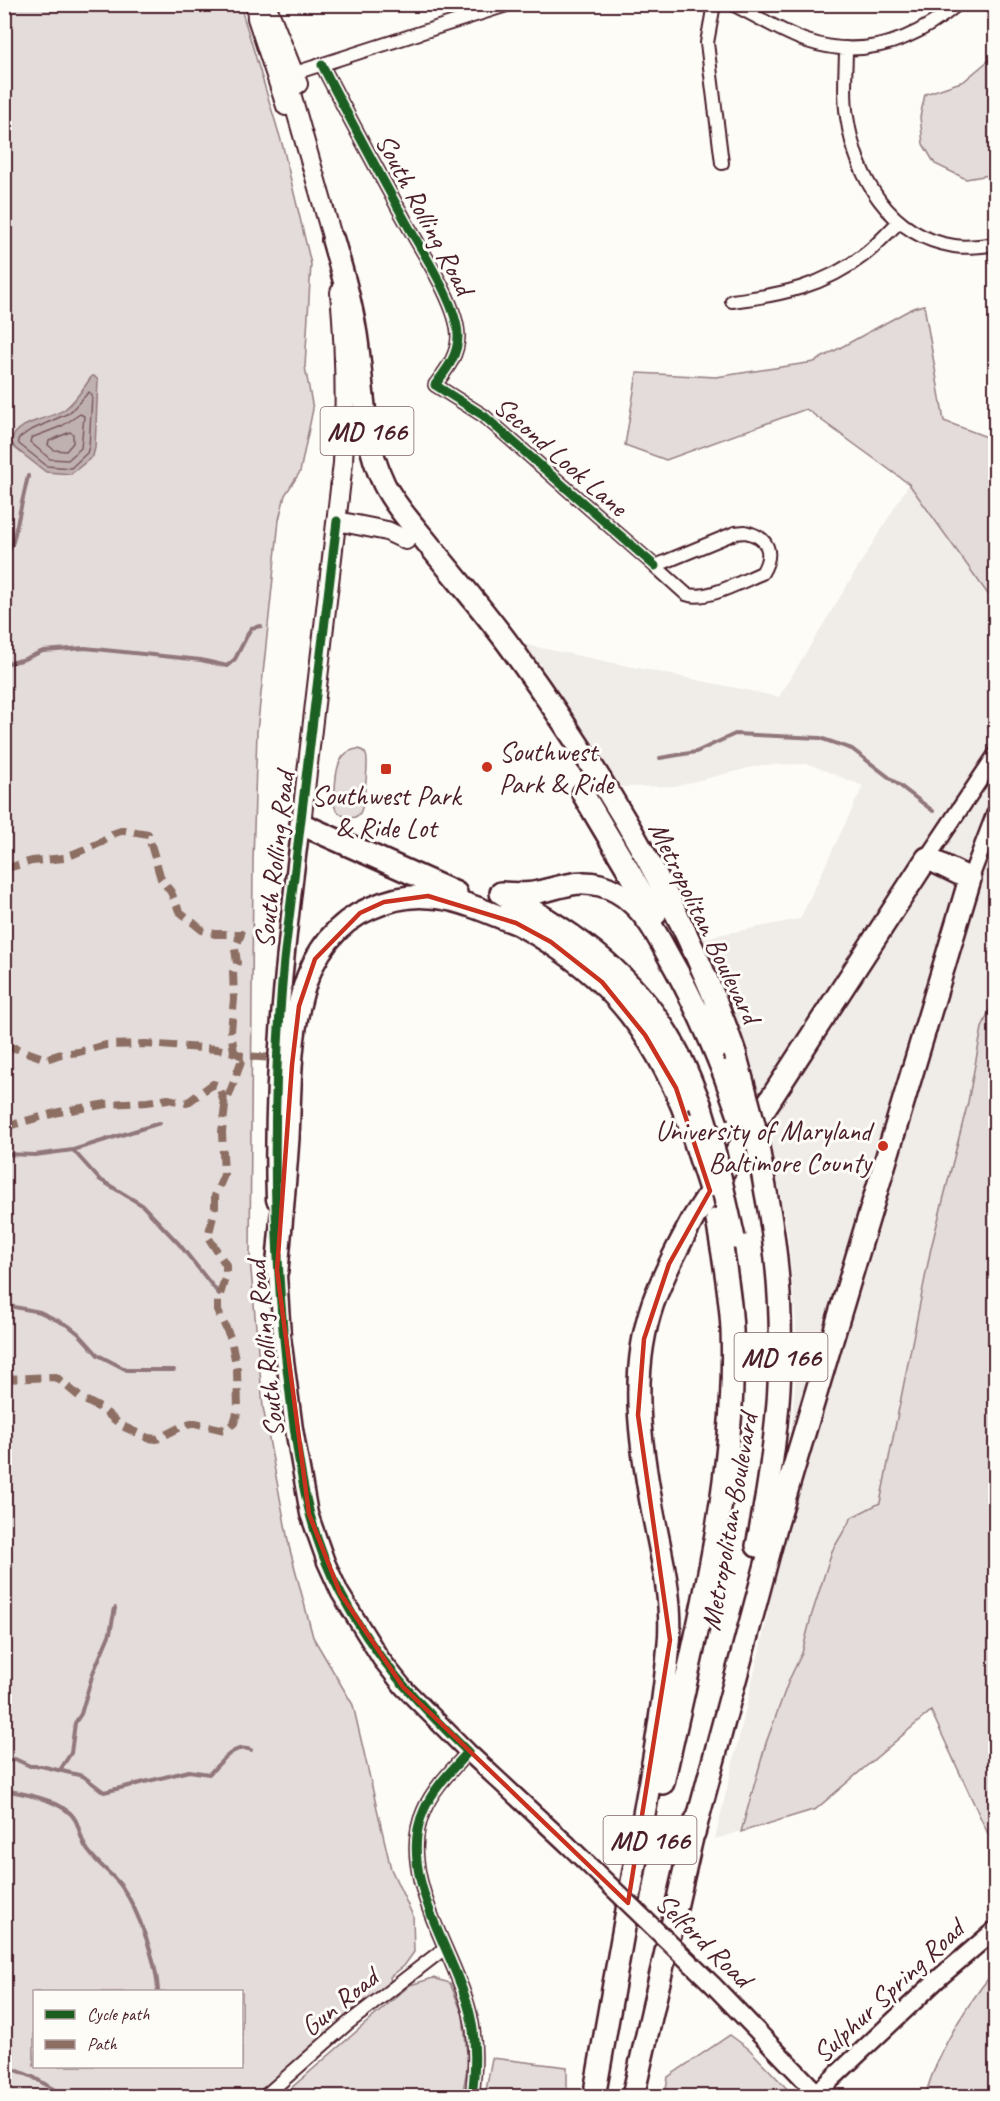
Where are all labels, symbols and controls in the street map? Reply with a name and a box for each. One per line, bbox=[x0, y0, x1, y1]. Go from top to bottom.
street label: South Rolling Road bbox=[368, 128, 484, 304]
street label: Second Look Lane bbox=[487, 388, 637, 525]
road number: MD 166 bbox=[320, 407, 413, 455]
place label: Southwest Park & Ride bbox=[499, 734, 615, 801]
marker: Southwest Park & Ride bbox=[480, 760, 494, 774]
marker: Southwest Park & Ride Lot bbox=[379, 762, 393, 776]
street label: South Rolling Road bbox=[246, 766, 303, 950]
place label: Southwest Park & Ride Lot bbox=[311, 778, 463, 845]
street label: Metropolitan Boulevard bbox=[641, 816, 771, 1032]
place label: University of Maryland Baltimore County bbox=[655, 1113, 875, 1180]
marker: University of Maryland Baltimore County bbox=[876, 1139, 890, 1153]
street label: South Rolling Road bbox=[238, 1255, 292, 1439]
road number: MD 166 bbox=[734, 1333, 828, 1381]
street label: Metropolitan Boulevard bbox=[693, 1407, 766, 1633]
road number: MD 166 bbox=[604, 1816, 696, 1864]
street label: Selford Road bbox=[648, 1885, 763, 1997]
street label: Sulphur Spring Road bbox=[805, 1909, 974, 2070]
street label: Gun Road bbox=[293, 1958, 388, 2044]
legend bbox=[33, 1990, 243, 2068]
text: Cycle path bbox=[87, 2003, 150, 2025]
text: Path bbox=[87, 2033, 117, 2055]

